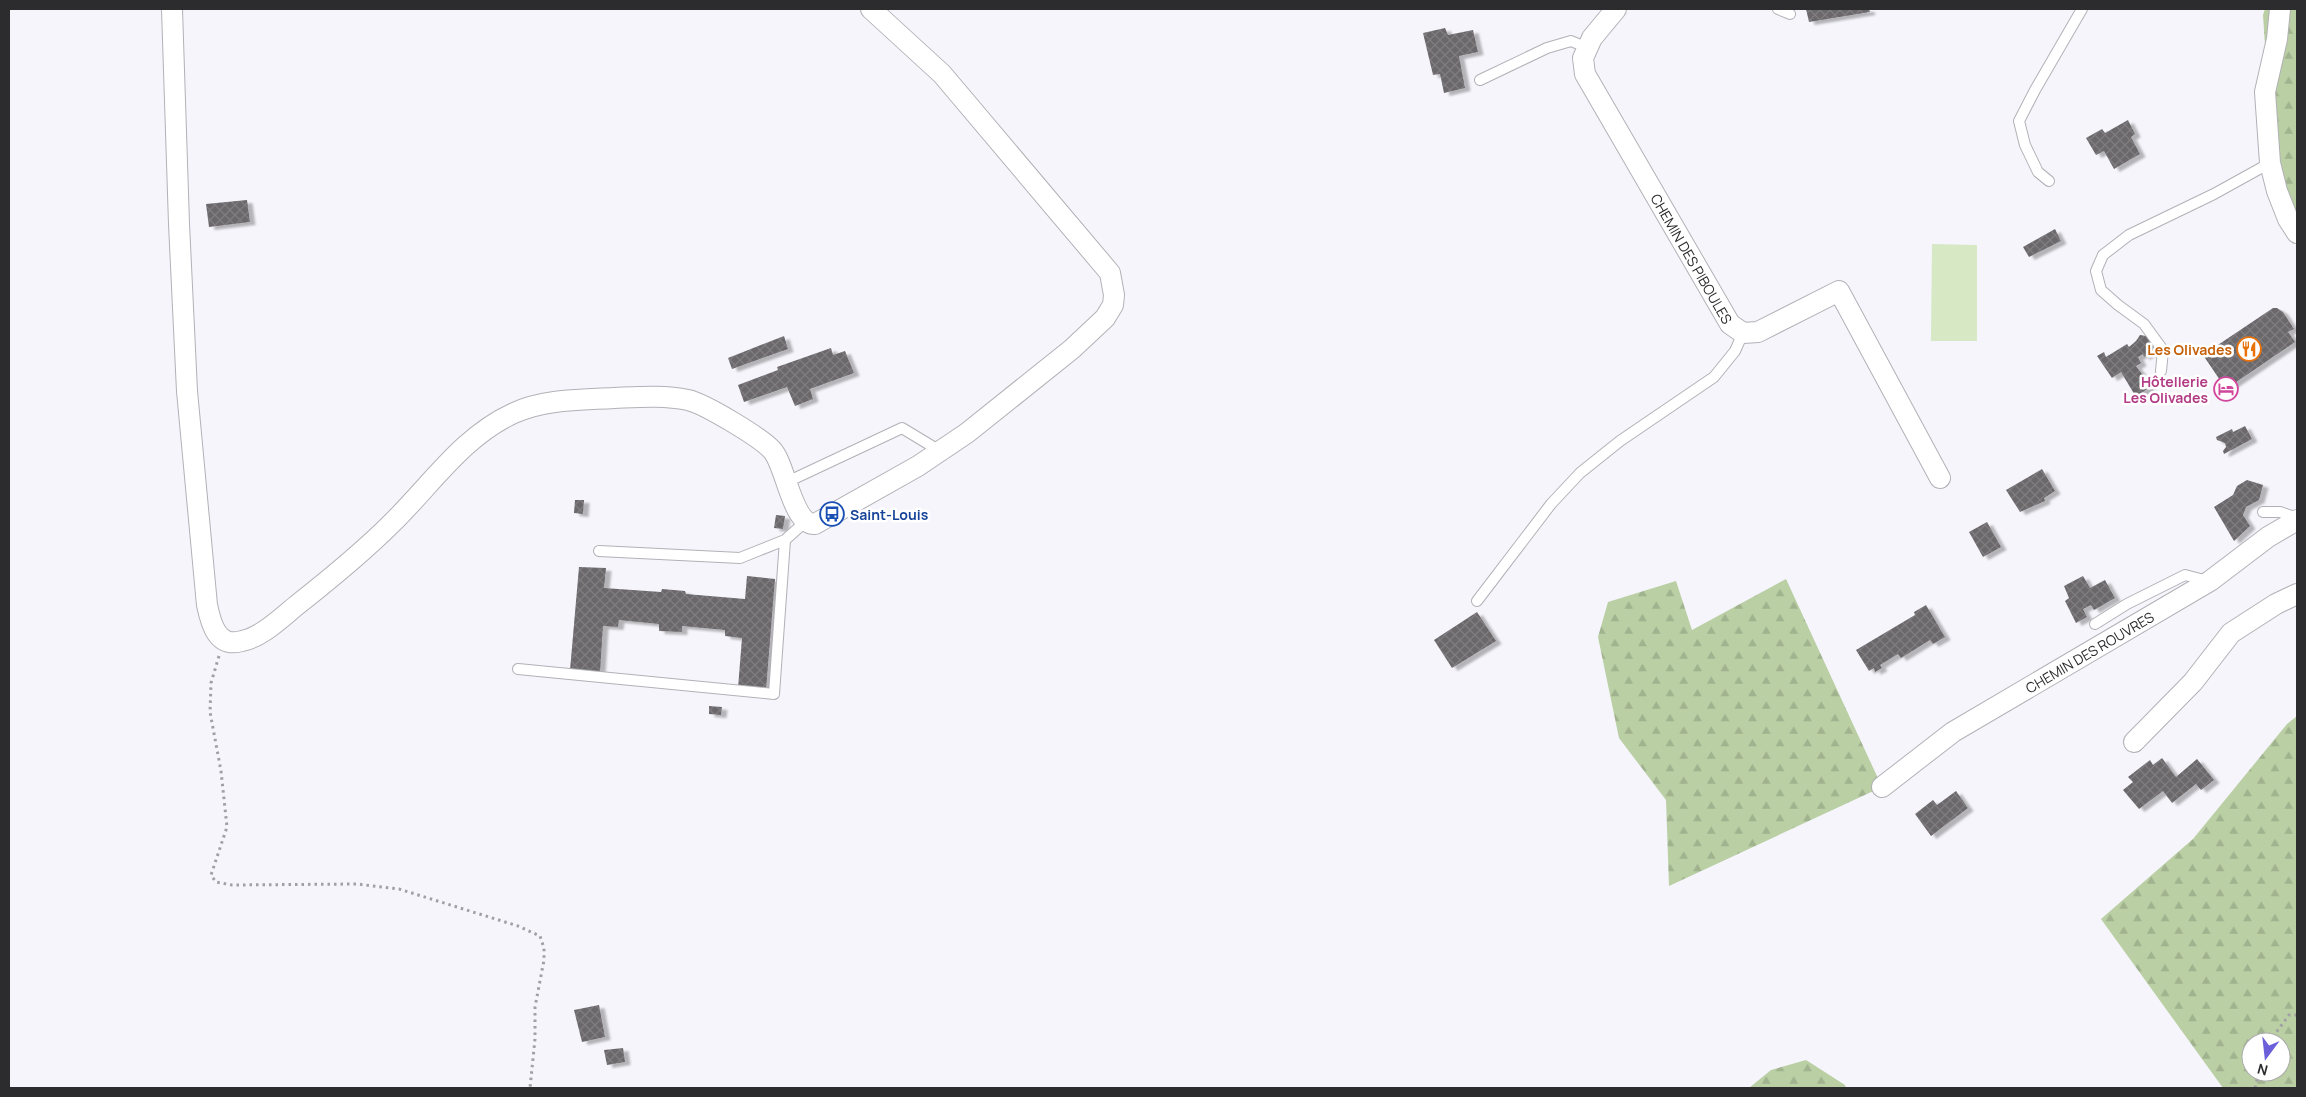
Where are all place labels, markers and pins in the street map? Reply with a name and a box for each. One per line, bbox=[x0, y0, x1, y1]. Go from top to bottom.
restaurant icon: Les Olivades bbox=[2236, 336, 2262, 362]
place label: Les Olivades bbox=[2147, 340, 2232, 359]
place label: Hôtellerie Les Olivades bbox=[2123, 372, 2208, 407]
hotel icon: Hôtellerie Les Olivades bbox=[2213, 376, 2239, 402]
bus stop icon: Saint-Louis bbox=[819, 501, 845, 527]
place label: Saint-Louis bbox=[850, 505, 929, 524]

